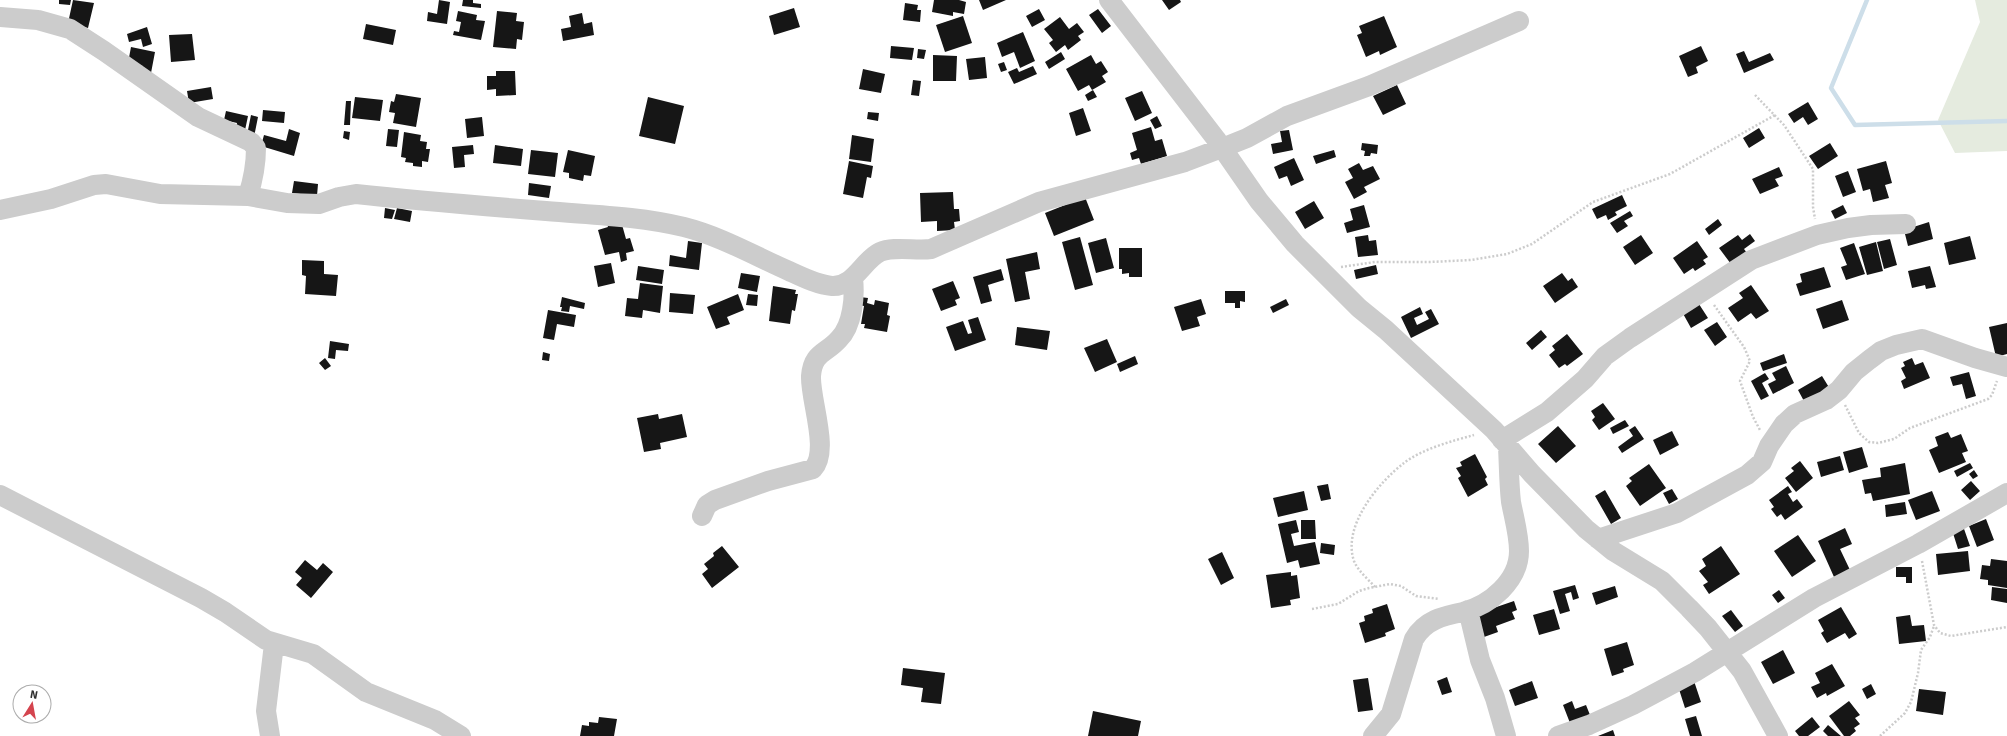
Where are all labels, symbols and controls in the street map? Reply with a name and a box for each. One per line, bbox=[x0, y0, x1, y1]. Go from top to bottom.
north arrow bbox=[12, 684, 52, 724]
text: N bbox=[29, 688, 39, 702]

